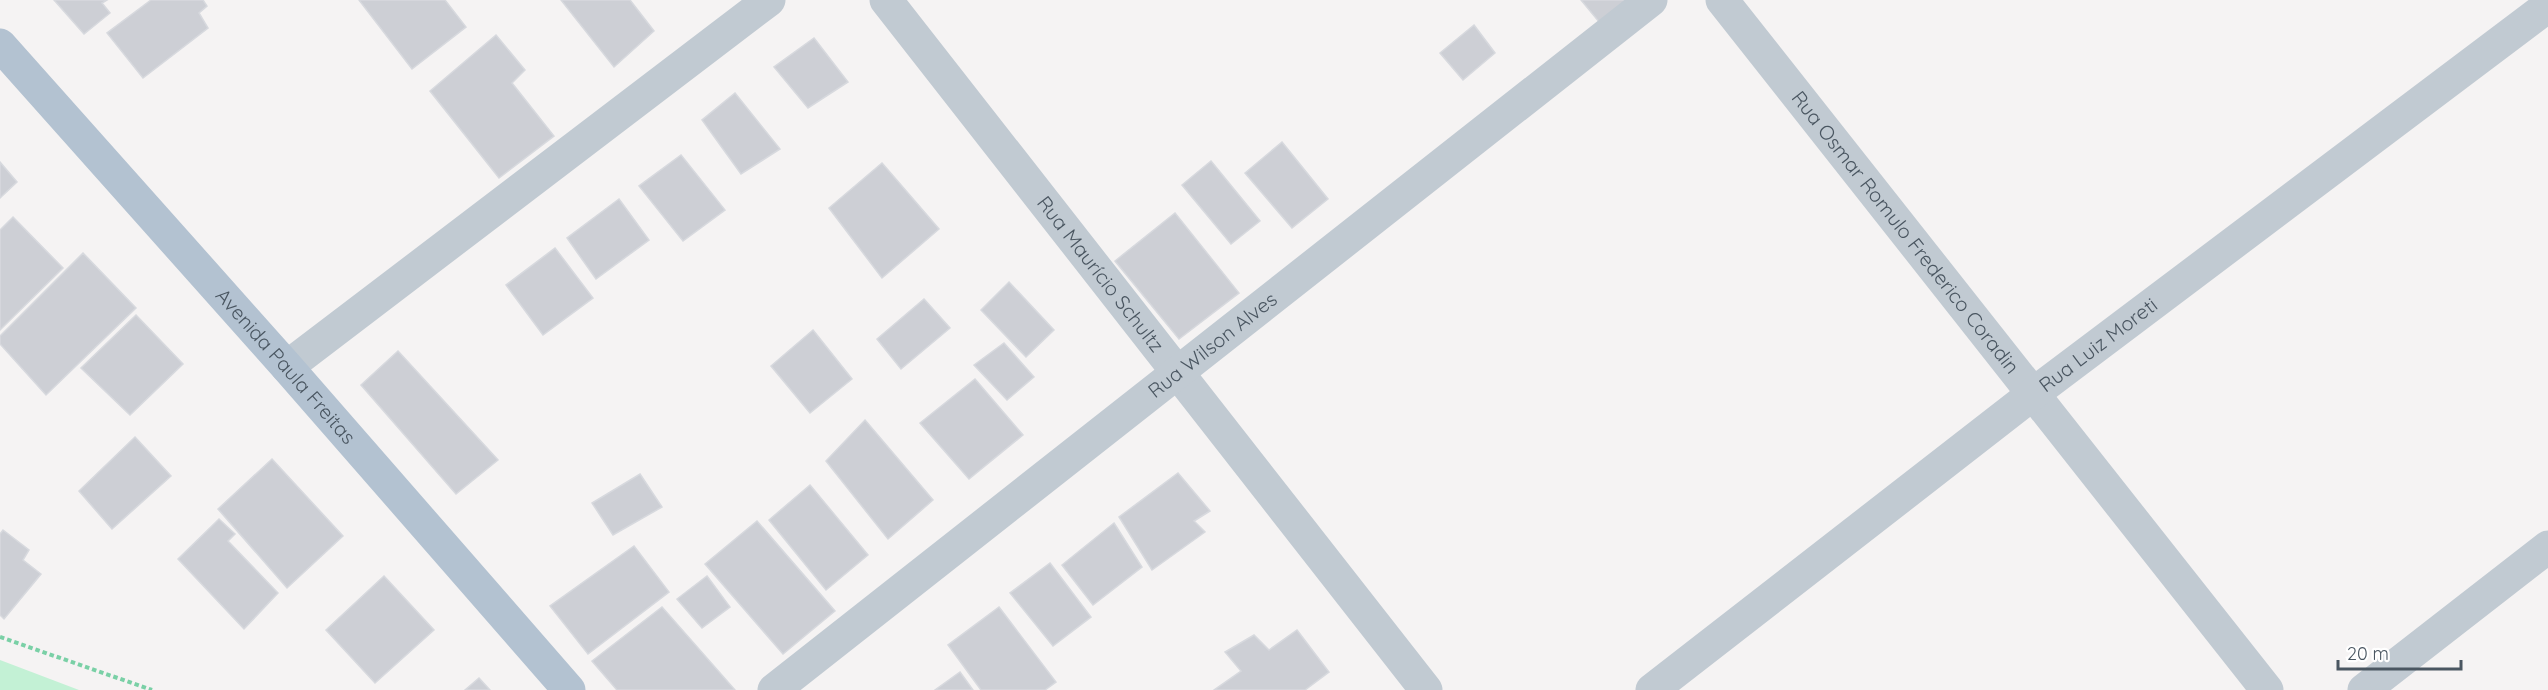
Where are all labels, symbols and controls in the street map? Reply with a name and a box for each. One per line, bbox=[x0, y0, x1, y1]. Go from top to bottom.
street label: Rua Osmar Romulo Frederico Coradin bbox=[1787, 86, 2025, 378]
street label: Rua Maurício Schultz bbox=[1032, 191, 1170, 357]
street label: Avenida Paula Freitas bbox=[211, 283, 361, 449]
street label: Rua Wilson Alves bbox=[1143, 286, 1282, 403]
street label: Rua Luiz Moreti bbox=[2034, 292, 2162, 397]
scale bar bbox=[2338, 633, 2461, 671]
text: 20 m bbox=[2347, 642, 2389, 665]

